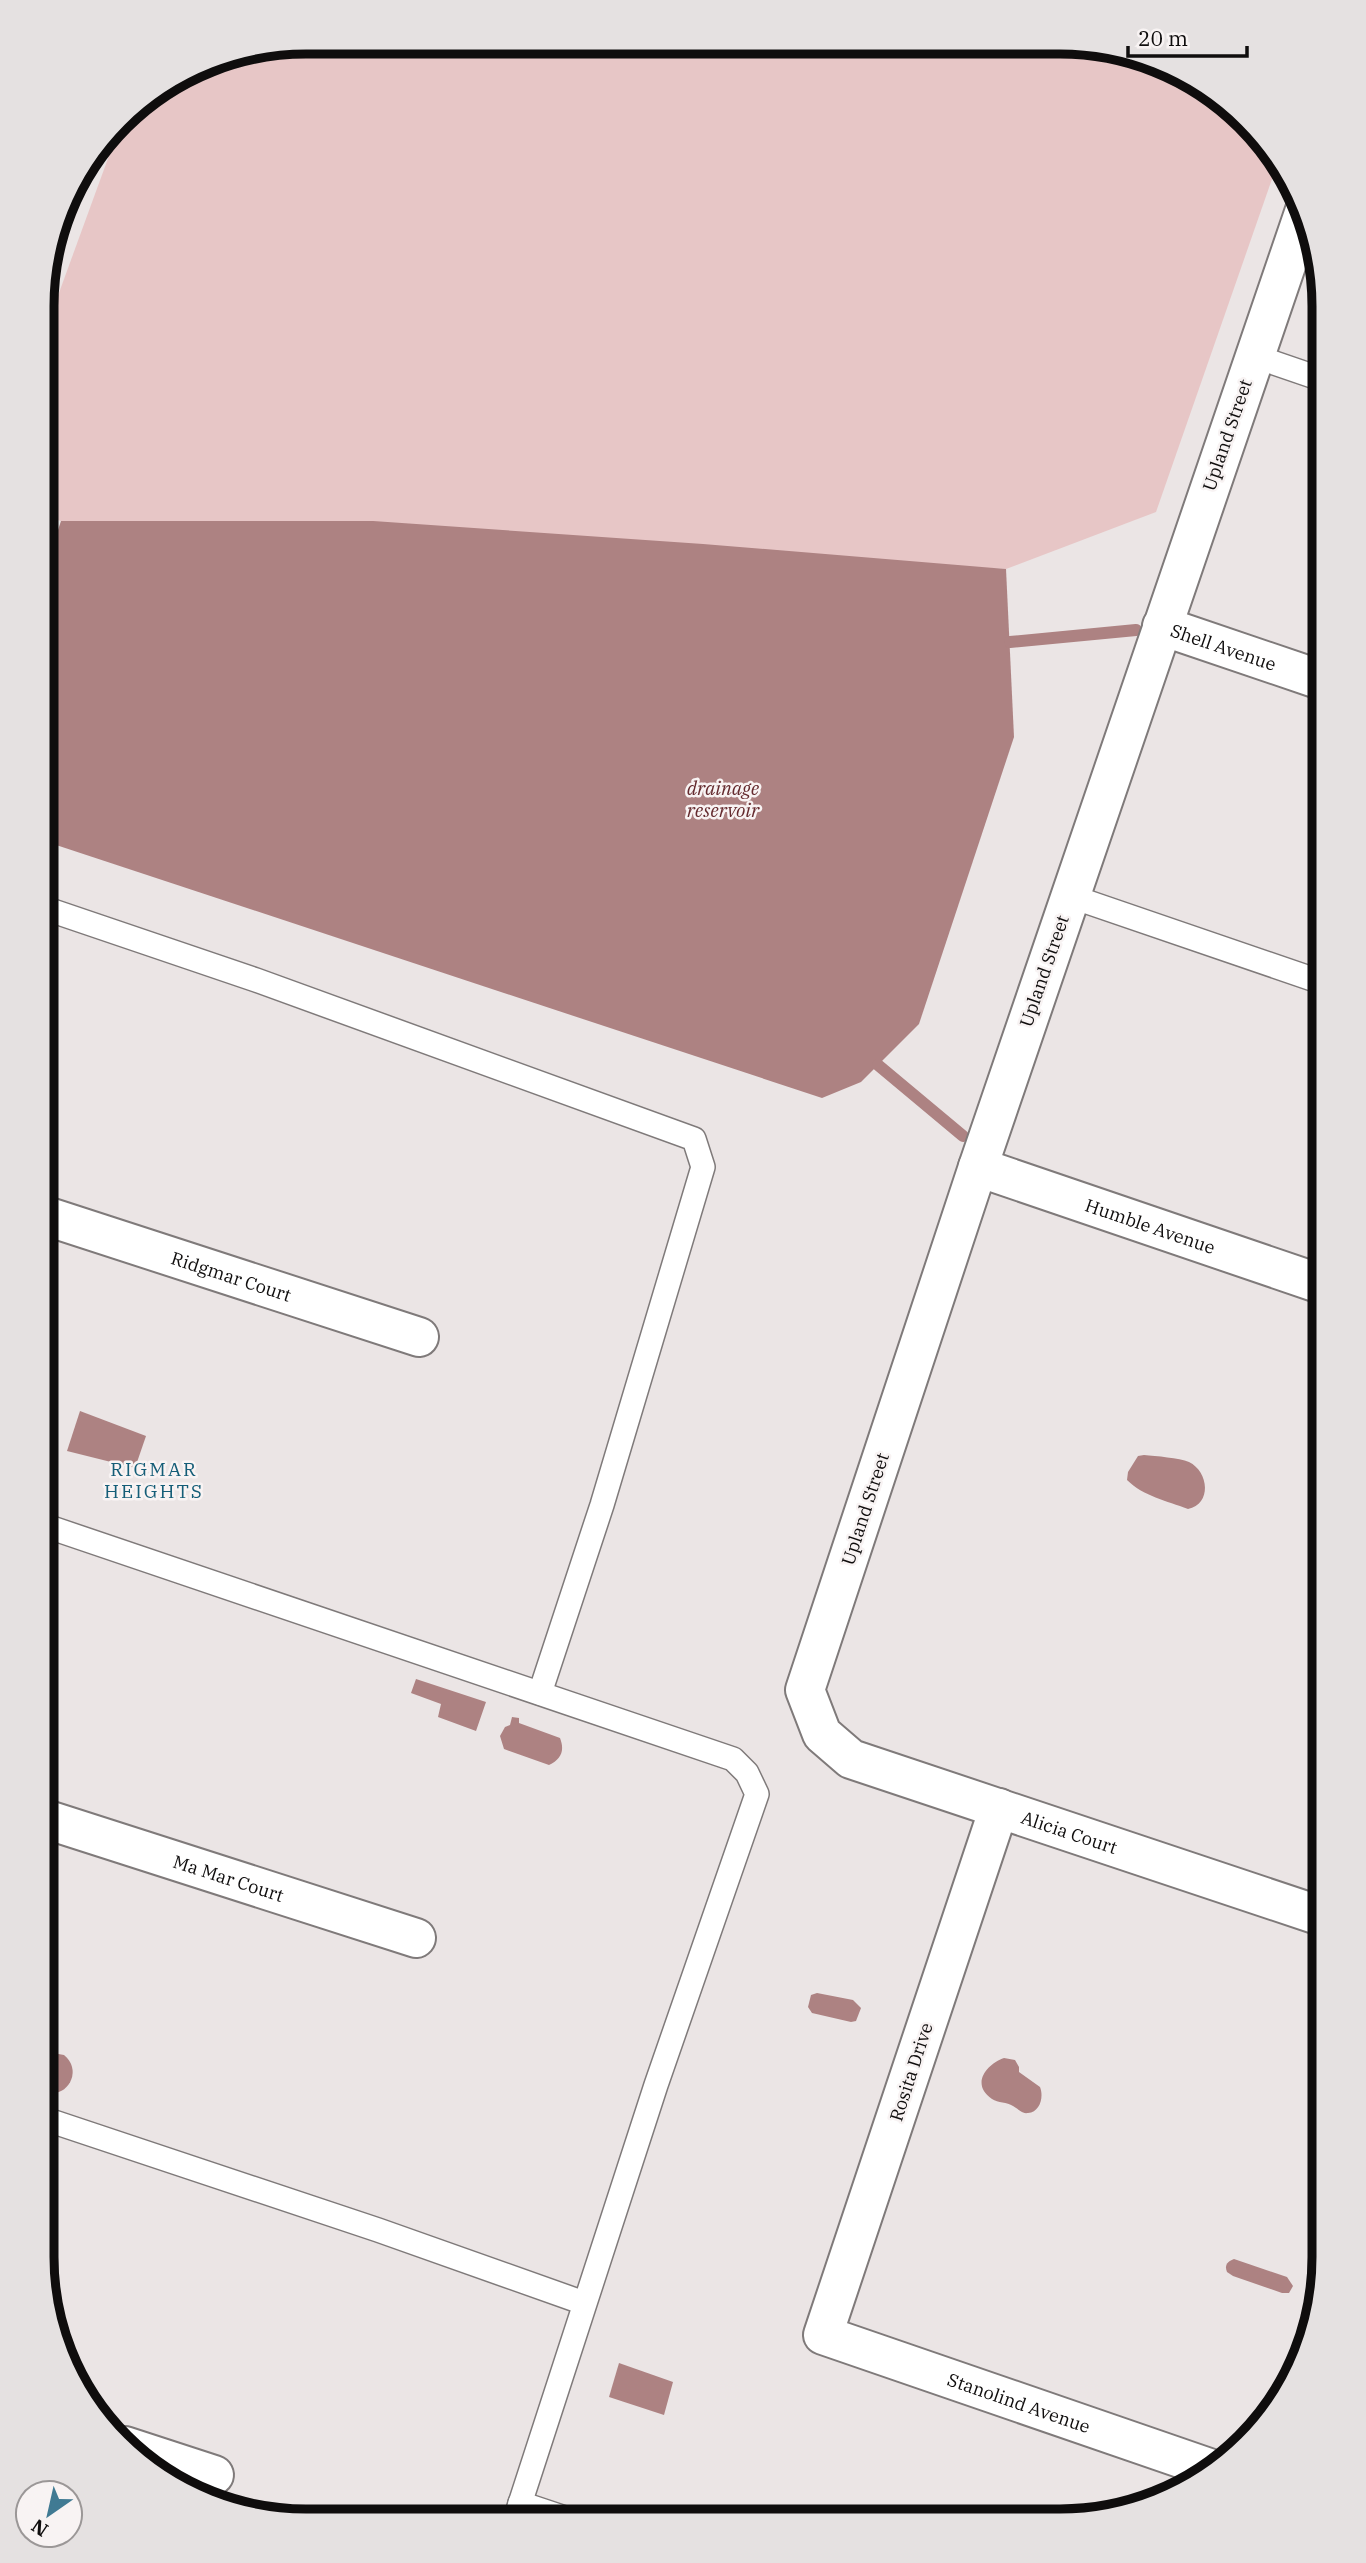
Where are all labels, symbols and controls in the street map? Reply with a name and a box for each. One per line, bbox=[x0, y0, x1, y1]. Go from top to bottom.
scale bar bbox=[1128, 14, 1247, 58]
text: 20 m bbox=[1138, 24, 1188, 52]
street label: Upland Street bbox=[1197, 376, 1257, 494]
street label: Shell Avenue bbox=[1168, 618, 1279, 675]
water label: drainage reservoir bbox=[687, 776, 760, 822]
street label: Upland Street bbox=[1014, 912, 1074, 1030]
street label: Humble Avenue bbox=[1082, 1193, 1218, 1259]
street label: Ridgmar Court bbox=[168, 1246, 294, 1306]
street label: Upland Street bbox=[836, 1450, 894, 1568]
district label: RIGMAR HEIGHTS bbox=[104, 1457, 204, 1503]
street label: Alicia Court bbox=[1019, 1805, 1120, 1859]
street label: Ma Mar Court bbox=[170, 1849, 287, 1906]
street label: Rosita Drive bbox=[884, 2020, 938, 2124]
street label: Stanolind Avenue bbox=[945, 2367, 1094, 2438]
north arrow bbox=[14, 2479, 84, 2549]
text: N bbox=[27, 2514, 52, 2542]

